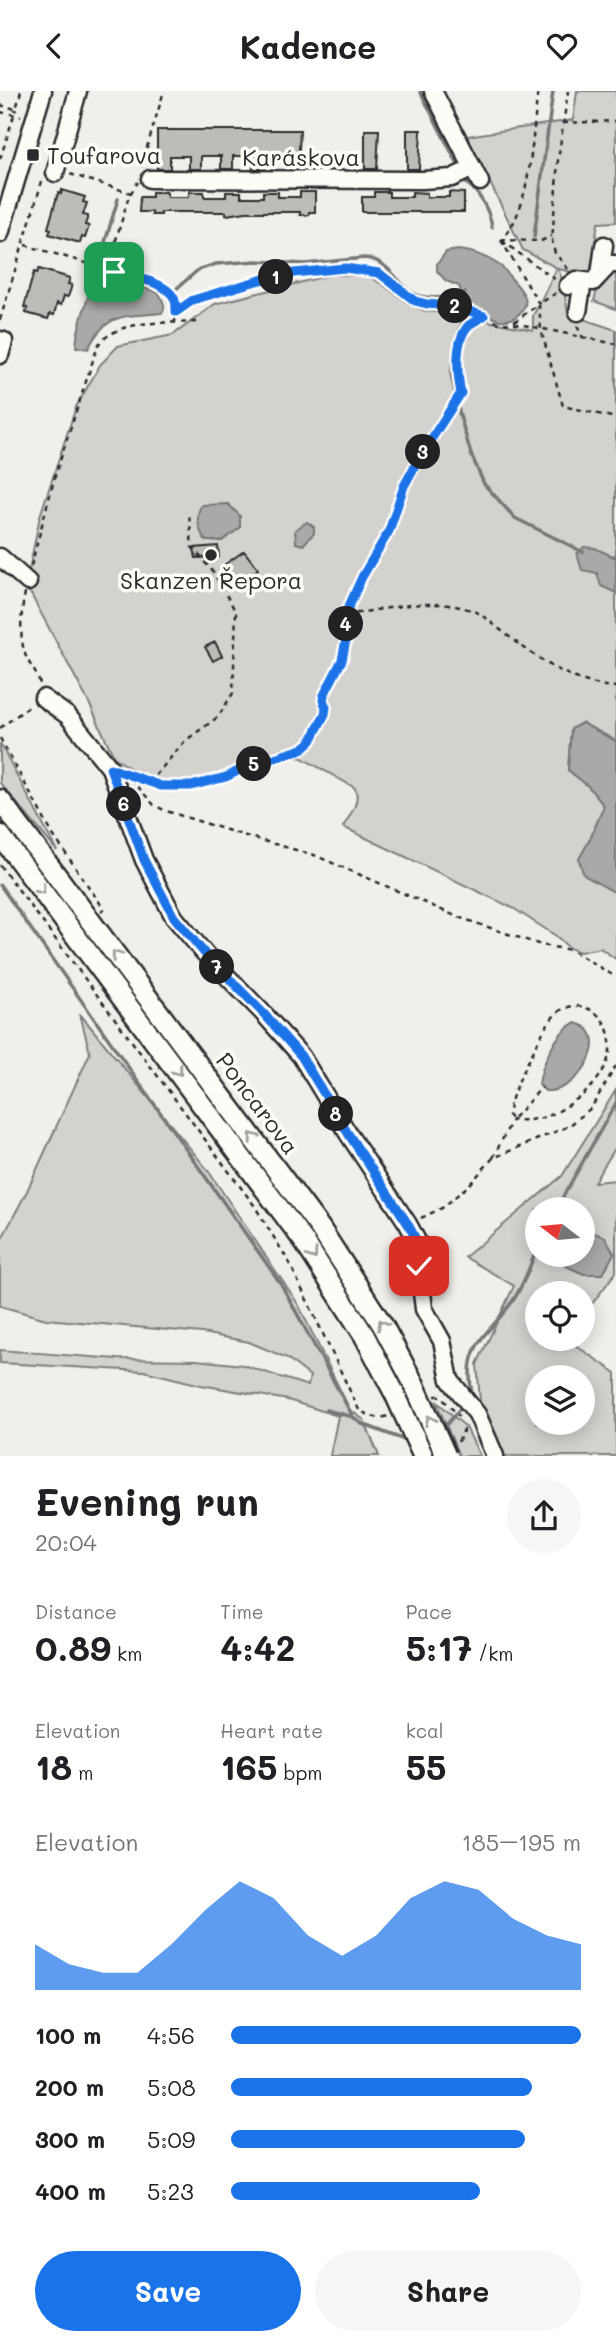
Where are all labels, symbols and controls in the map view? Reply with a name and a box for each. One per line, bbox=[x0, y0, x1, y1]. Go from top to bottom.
text: Kadence bbox=[240, 25, 376, 67]
icon: back bbox=[35, 27, 73, 65]
icon: heart bbox=[543, 27, 581, 65]
place label: Toufarova bbox=[47, 140, 161, 170]
street label: Karáskova bbox=[242, 142, 360, 172]
marker: Toufarova bbox=[25, 147, 41, 163]
pin bbox=[84, 242, 144, 302]
icon: arrive bbox=[95, 253, 133, 291]
pin: 1 bbox=[258, 259, 294, 295]
text: 1 bbox=[271, 264, 280, 289]
pin: 2 bbox=[438, 289, 472, 323]
text: 2 bbox=[449, 293, 460, 318]
pin: 3 bbox=[406, 435, 440, 469]
text: 3 bbox=[417, 439, 428, 464]
marker: Skanzen Řepora bbox=[203, 547, 219, 563]
place label: Skanzen Řepora bbox=[120, 565, 302, 595]
pin: 4 bbox=[328, 607, 364, 641]
text: 4 bbox=[339, 611, 352, 636]
pin: 5 bbox=[236, 747, 272, 781]
text: 5 bbox=[248, 751, 259, 776]
pin: 6 bbox=[106, 787, 142, 821]
text: 6 bbox=[118, 791, 129, 816]
one-way arrow bbox=[33, 882, 45, 894]
pin: 7 bbox=[200, 949, 234, 985]
one-way arrow bbox=[112, 950, 125, 963]
text: 7 bbox=[211, 954, 222, 979]
street label: Poncarova bbox=[210, 1046, 306, 1160]
one-way arrow bbox=[169, 1064, 182, 1076]
pin: 8 bbox=[318, 1097, 354, 1131]
text: 8 bbox=[330, 1101, 341, 1126]
one-way arrow bbox=[249, 1132, 261, 1145]
north arrow bbox=[525, 1197, 595, 1267]
map controls bbox=[525, 1197, 595, 1435]
pin bbox=[389, 1236, 449, 1296]
one-way arrow bbox=[305, 1247, 318, 1260]
icon: check bbox=[400, 1247, 438, 1285]
button: locate bbox=[525, 1281, 595, 1351]
one-way arrow bbox=[377, 1319, 390, 1332]
button: layers bbox=[525, 1365, 595, 1435]
one-way arrow bbox=[425, 1415, 439, 1427]
text: Evening run bbox=[35, 1476, 259, 1526]
button: share bbox=[507, 1479, 581, 1553]
text: 20:04 bbox=[35, 1527, 97, 1557]
text: Distance bbox=[35, 1599, 117, 1624]
text: Time bbox=[220, 1599, 264, 1624]
text: Pace bbox=[406, 1599, 452, 1624]
text: 0.89 bbox=[35, 1624, 111, 1670]
text: 4:42 bbox=[220, 1624, 295, 1670]
text: 5:17 bbox=[406, 1624, 472, 1670]
text: km bbox=[111, 1641, 142, 1666]
text: /km bbox=[472, 1641, 514, 1666]
text: Elevation bbox=[35, 1718, 120, 1743]
text: Heart rate bbox=[220, 1718, 323, 1743]
text: kcal bbox=[406, 1718, 444, 1743]
text: 18 bbox=[35, 1743, 72, 1789]
text: 165 bbox=[220, 1743, 277, 1789]
text: 55 bbox=[406, 1743, 447, 1789]
text: m bbox=[72, 1760, 93, 1785]
text: bpm bbox=[277, 1760, 323, 1785]
text: Elevation bbox=[35, 1827, 138, 1857]
text: 185–195 m bbox=[462, 1827, 581, 1857]
text: 100 m bbox=[35, 2020, 101, 2050]
text: 4:56 bbox=[147, 2020, 195, 2050]
text: 200 m bbox=[35, 2072, 104, 2102]
text: 5:08 bbox=[147, 2072, 196, 2102]
text: 300 m bbox=[35, 2124, 105, 2154]
text: 5:09 bbox=[147, 2124, 195, 2154]
text: 400 m bbox=[35, 2176, 106, 2206]
text: 5:23 bbox=[147, 2176, 194, 2206]
button: Save bbox=[35, 2251, 301, 2331]
button: Share bbox=[315, 2251, 581, 2331]

